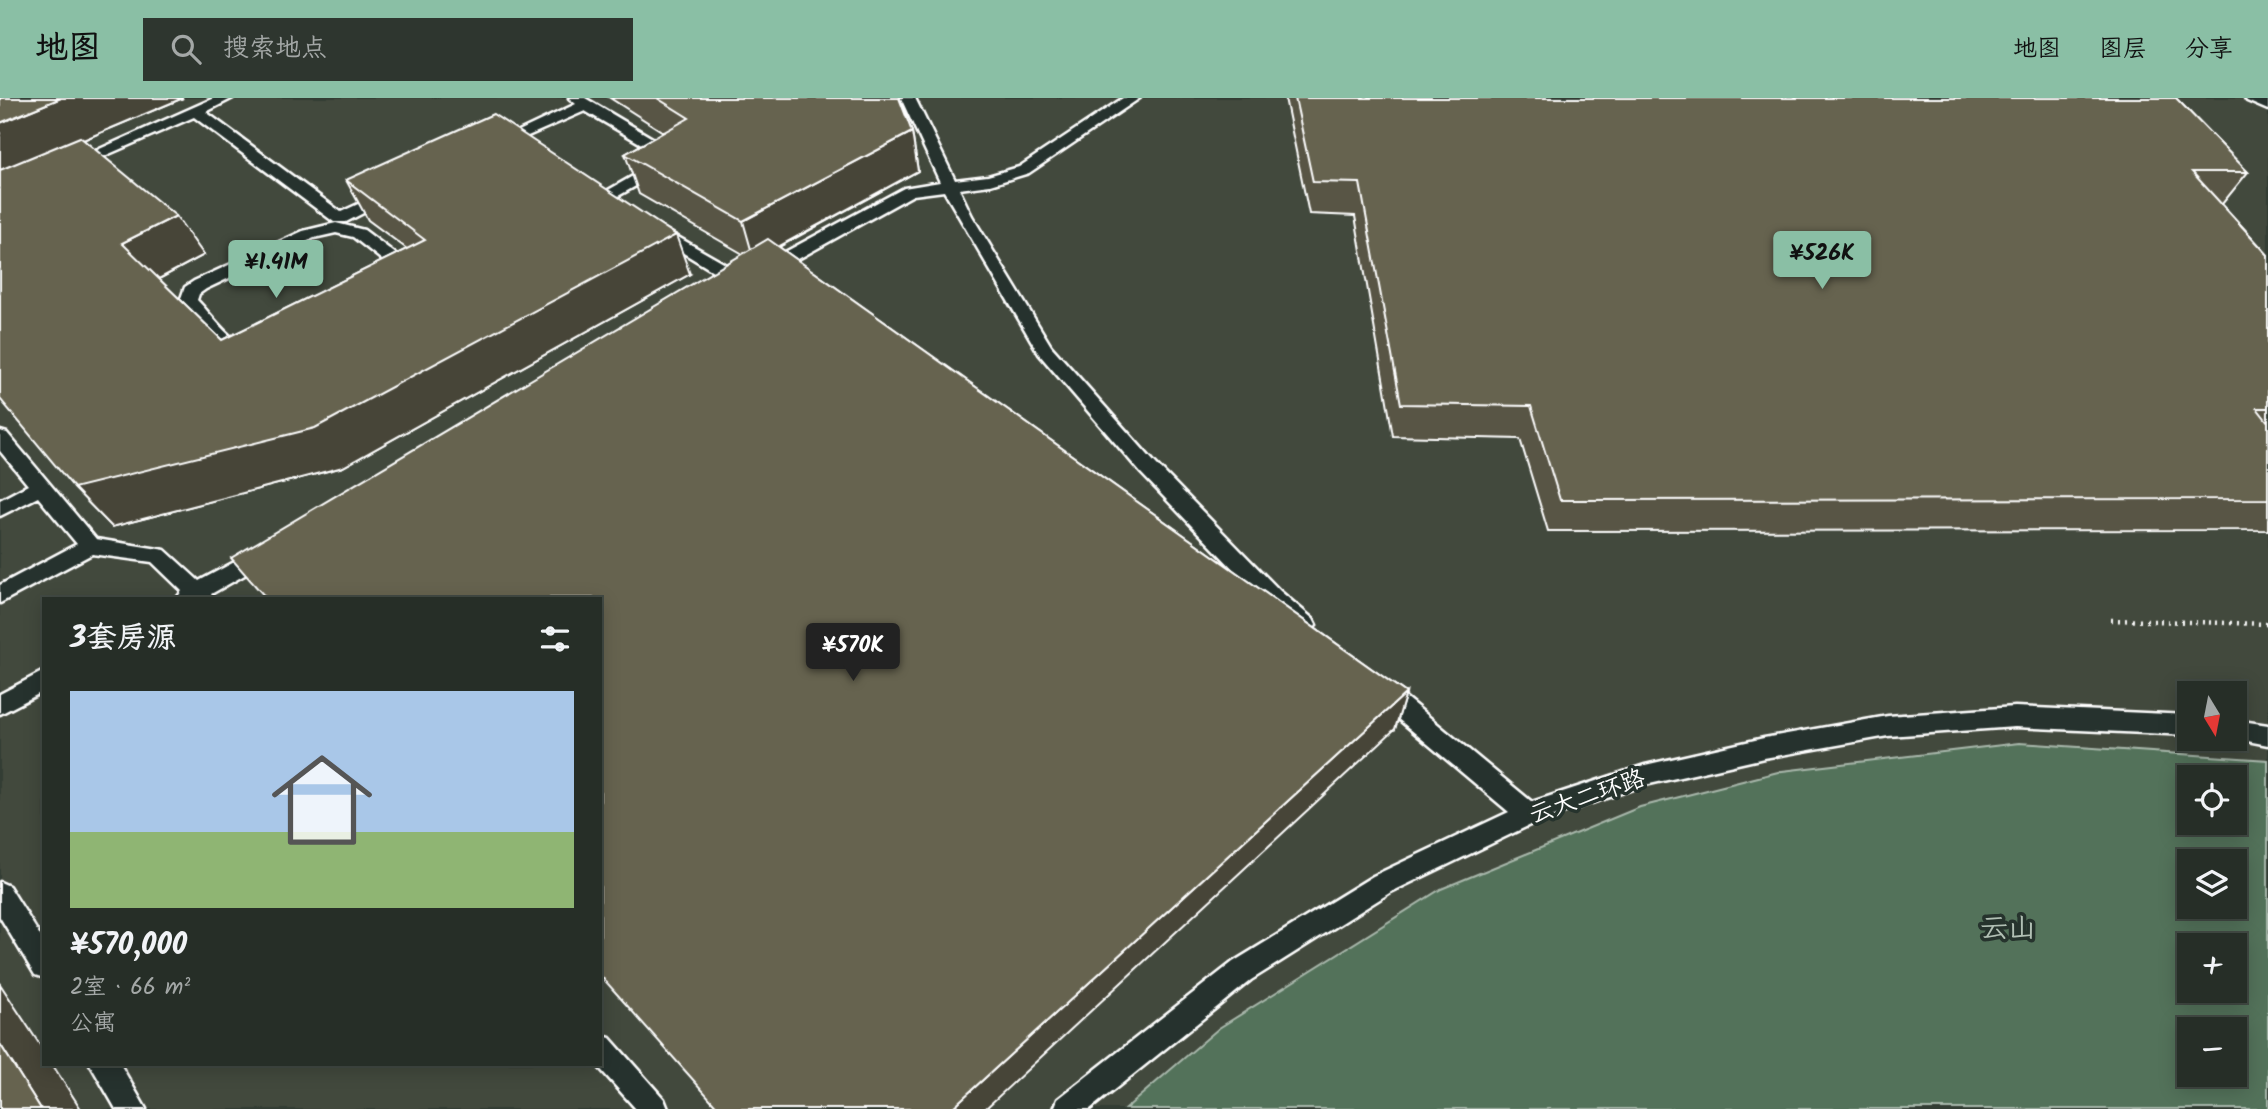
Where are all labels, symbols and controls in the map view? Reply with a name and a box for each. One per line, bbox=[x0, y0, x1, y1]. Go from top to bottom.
search box bbox=[143, 18, 633, 81]
text: 地图 bbox=[35, 23, 101, 76]
text: 搜索地点 bbox=[223, 28, 327, 70]
icon: search bbox=[167, 30, 205, 68]
text: 地图 bbox=[2013, 30, 2061, 69]
text: 图层 bbox=[2099, 30, 2147, 69]
text: 分享 bbox=[2185, 30, 2233, 69]
pin: ¥526K bbox=[1773, 232, 1871, 291]
text: ¥526K bbox=[1789, 236, 1855, 272]
pin: ¥1.41M bbox=[219, 240, 333, 300]
text: ¥1.41M bbox=[244, 245, 308, 281]
text: 3套房源 bbox=[70, 615, 176, 663]
icon: filters bbox=[536, 620, 574, 658]
pin: ¥570K bbox=[804, 624, 902, 683]
text: ¥570K bbox=[822, 628, 884, 664]
north arrow bbox=[2177, 681, 2247, 751]
map controls bbox=[2177, 681, 2247, 1087]
icon: home bbox=[259, 737, 385, 863]
street label: 云大二环路 bbox=[1524, 759, 1651, 835]
button: locate bbox=[2177, 765, 2247, 835]
button: layers bbox=[2177, 849, 2247, 919]
park label: 云山 bbox=[1980, 907, 2036, 952]
text: ¥570,000 bbox=[70, 922, 187, 970]
button: + bbox=[2177, 933, 2247, 1003]
text: 2室 · 66 m² bbox=[70, 970, 190, 1006]
text: 公寓 bbox=[70, 1006, 116, 1042]
button: − bbox=[2177, 1017, 2247, 1087]

